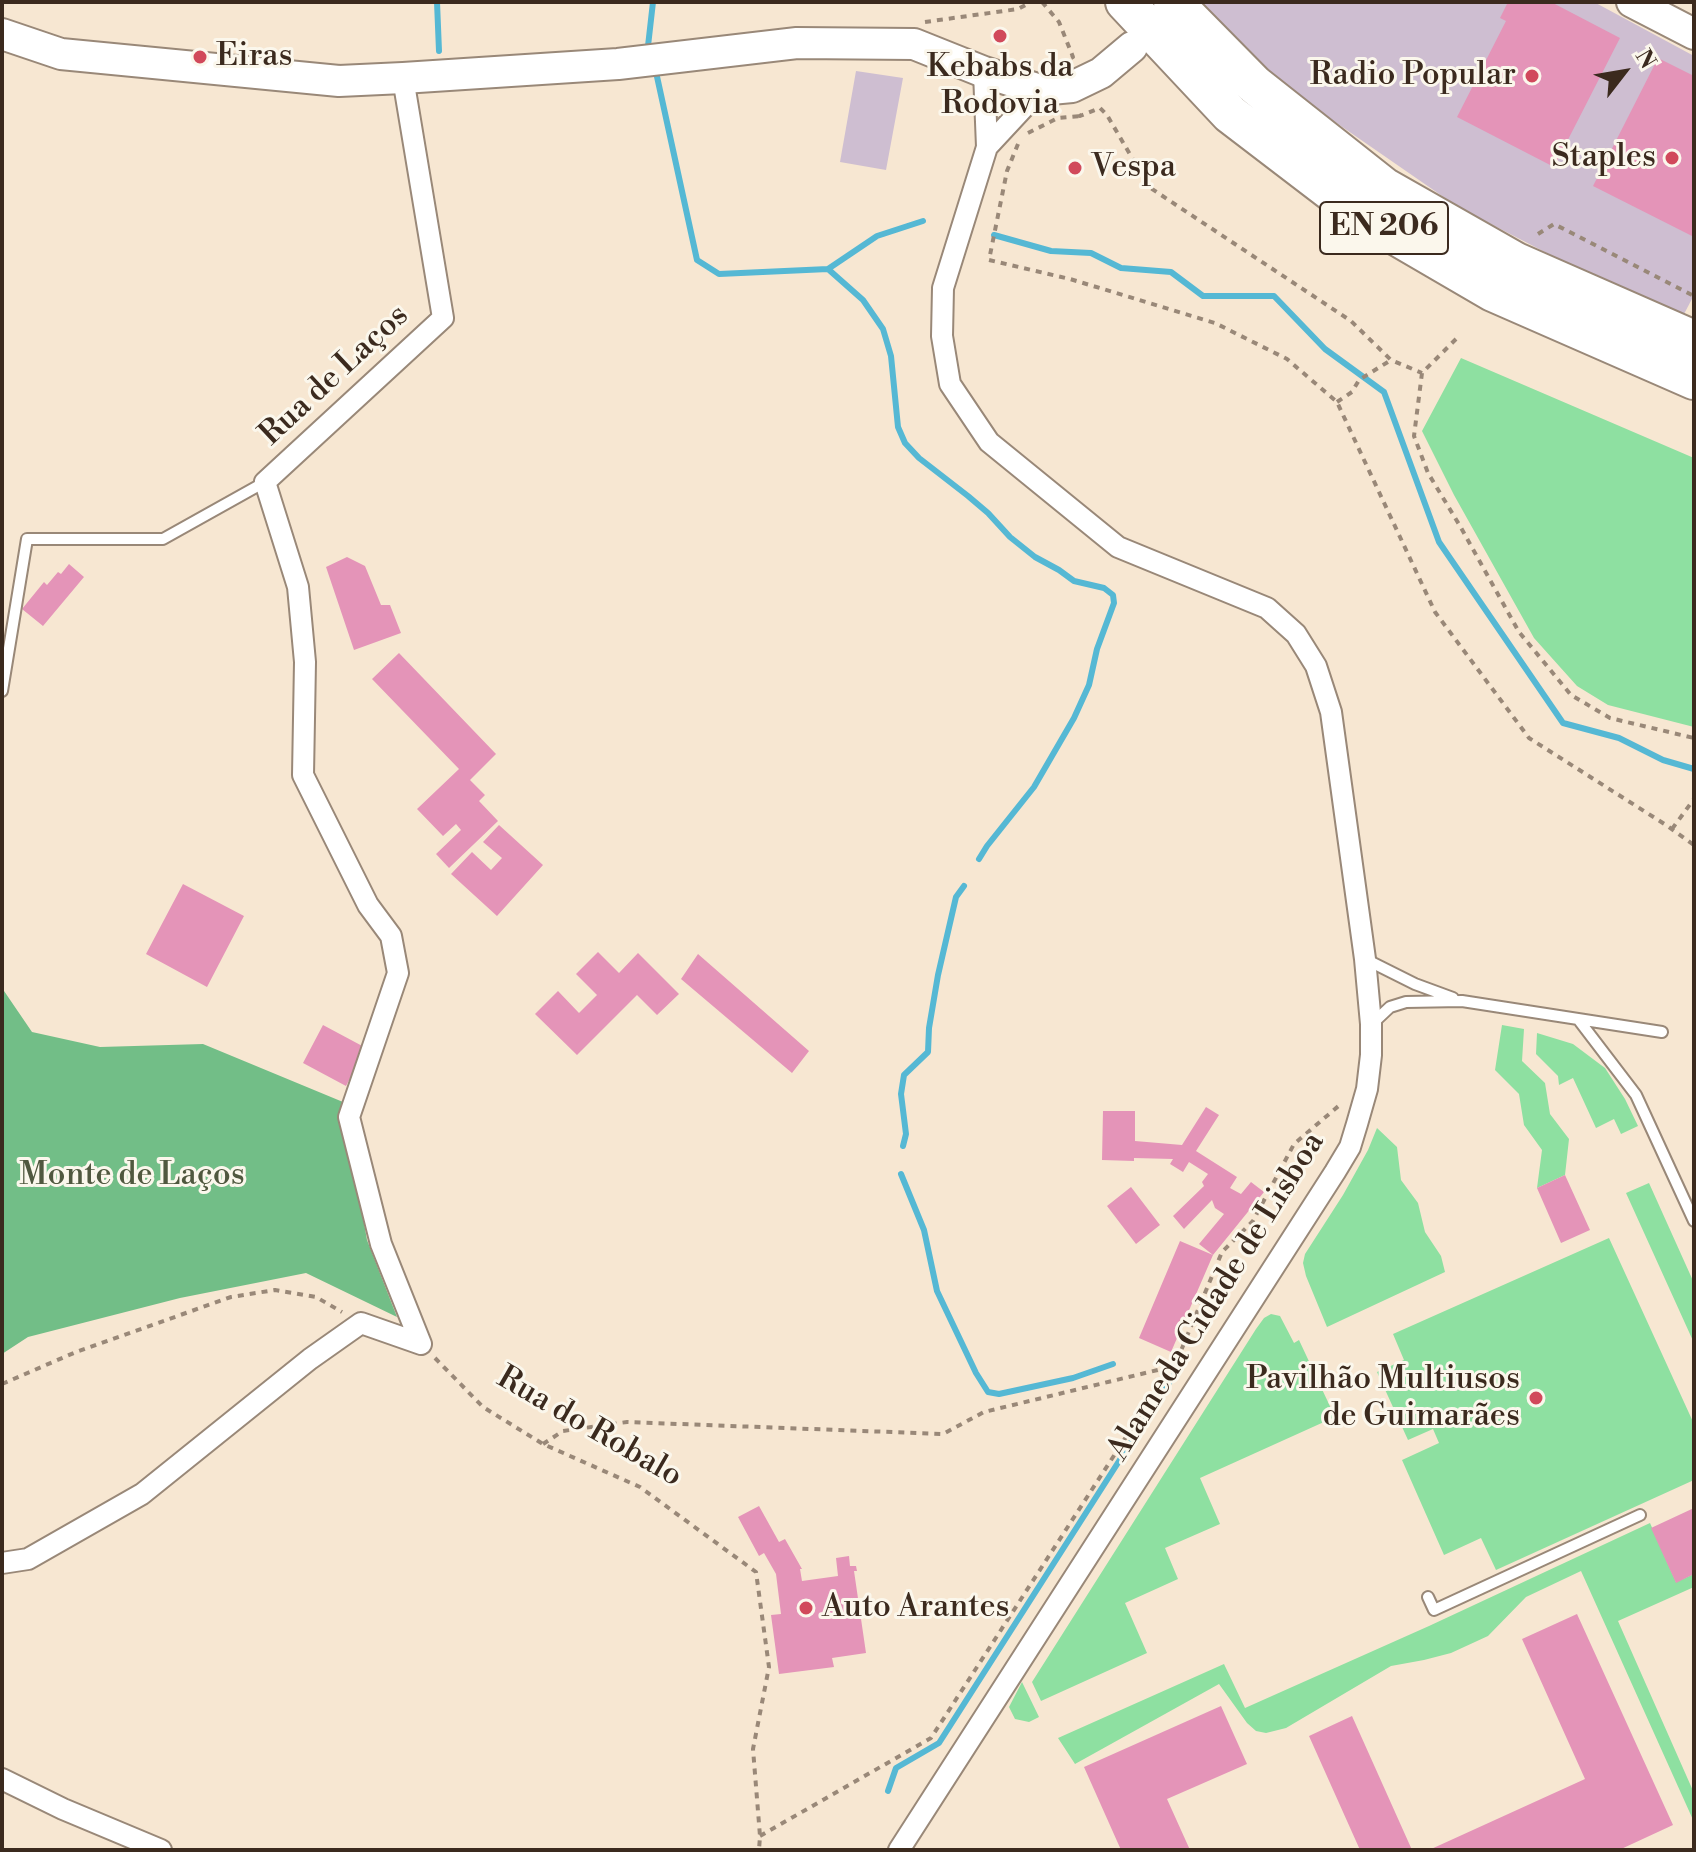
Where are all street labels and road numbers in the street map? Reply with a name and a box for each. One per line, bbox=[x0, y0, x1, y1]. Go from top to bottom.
road number: EN 206 bbox=[1320, 202, 1448, 254]
street label: Rua de Laços bbox=[253, 297, 417, 455]
street label: Alameda Cidade de Lisboa bbox=[1100, 1126, 1334, 1468]
street label: Rua do Robalo bbox=[489, 1359, 689, 1497]

